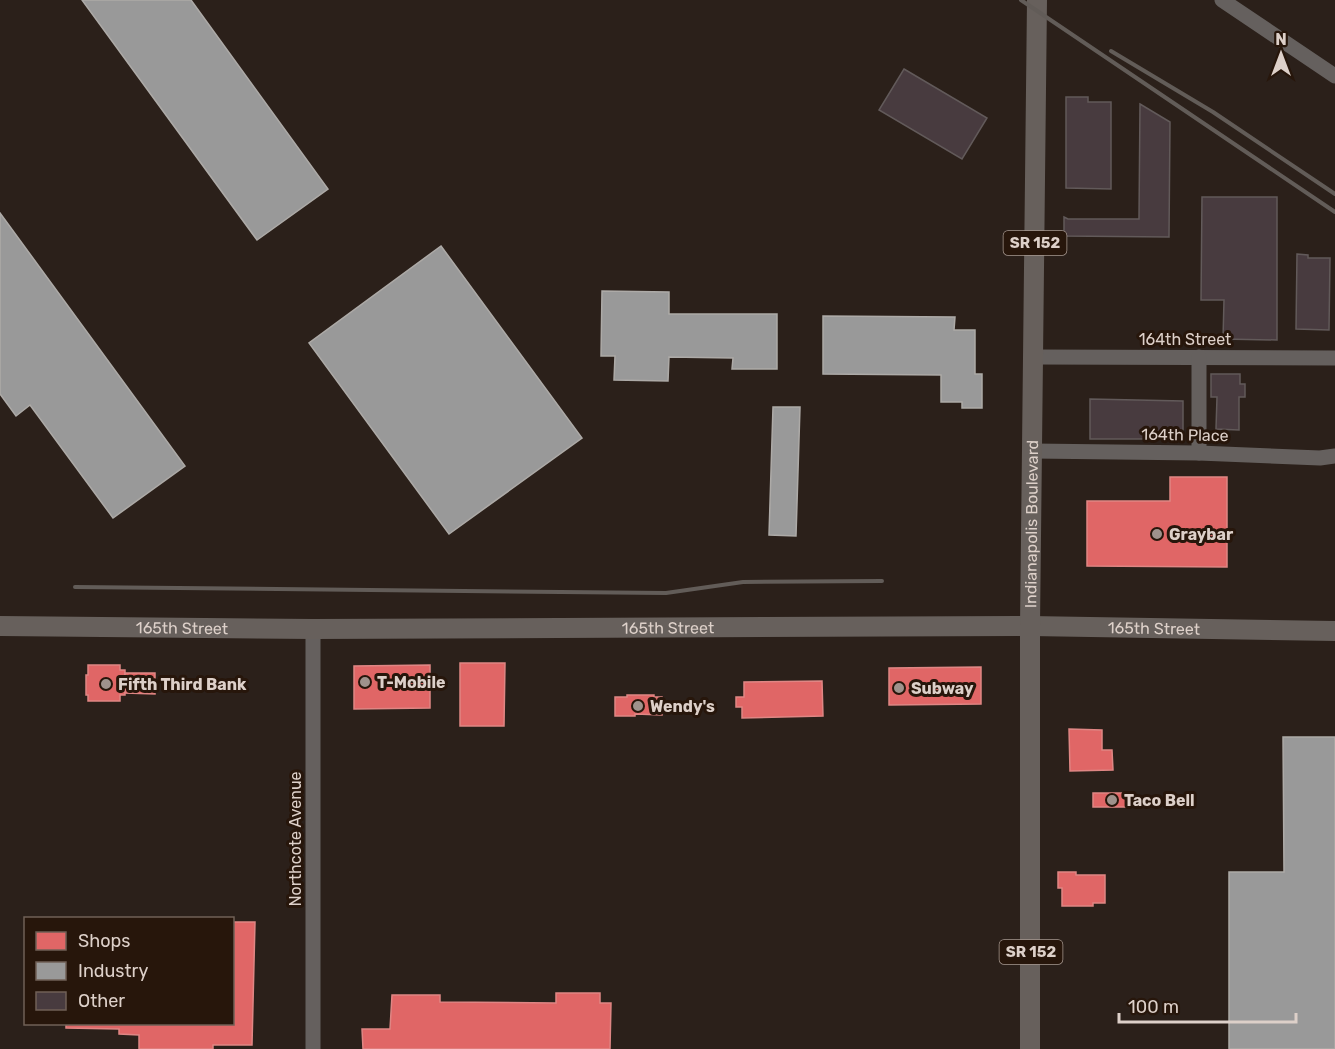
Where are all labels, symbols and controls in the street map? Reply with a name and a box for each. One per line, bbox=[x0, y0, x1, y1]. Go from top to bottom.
north arrow bbox=[1251, 24, 1311, 84]
text: N bbox=[1275, 30, 1287, 49]
road number: SR 152 bbox=[1004, 231, 1066, 255]
street label: 164th Street bbox=[1139, 330, 1231, 349]
street label: 164th Place bbox=[1141, 425, 1229, 445]
street label: Indianapolis Boulevard bbox=[1021, 440, 1042, 608]
place label: Graybar bbox=[1169, 525, 1234, 544]
marker: Graybar bbox=[1150, 527, 1164, 541]
street label: 165th Street bbox=[136, 618, 228, 638]
street label: 165th Street bbox=[622, 618, 714, 637]
street label: 165th Street bbox=[1108, 618, 1200, 638]
place label: T-Mobile bbox=[377, 673, 446, 692]
place label: Fifth Third Bank bbox=[118, 675, 247, 694]
marker: T-Mobile bbox=[358, 675, 372, 689]
marker: Fifth Third Bank bbox=[99, 677, 113, 691]
place label: Subway bbox=[911, 679, 974, 698]
marker: Subway bbox=[892, 681, 906, 695]
place label: Wendy's bbox=[650, 697, 715, 716]
marker: Wendy's bbox=[631, 699, 645, 713]
street label: Northcote Avenue bbox=[286, 771, 305, 907]
place label: Taco Bell bbox=[1124, 791, 1195, 810]
marker: Taco Bell bbox=[1105, 793, 1119, 807]
legend bbox=[24, 917, 234, 1025]
text: Shops bbox=[78, 930, 130, 952]
road number: SR 152 bbox=[1000, 940, 1062, 964]
text: Industry bbox=[78, 960, 148, 982]
scale bar bbox=[1119, 986, 1296, 1024]
text: Other bbox=[78, 990, 125, 1012]
text: 100 m bbox=[1128, 996, 1179, 1018]

